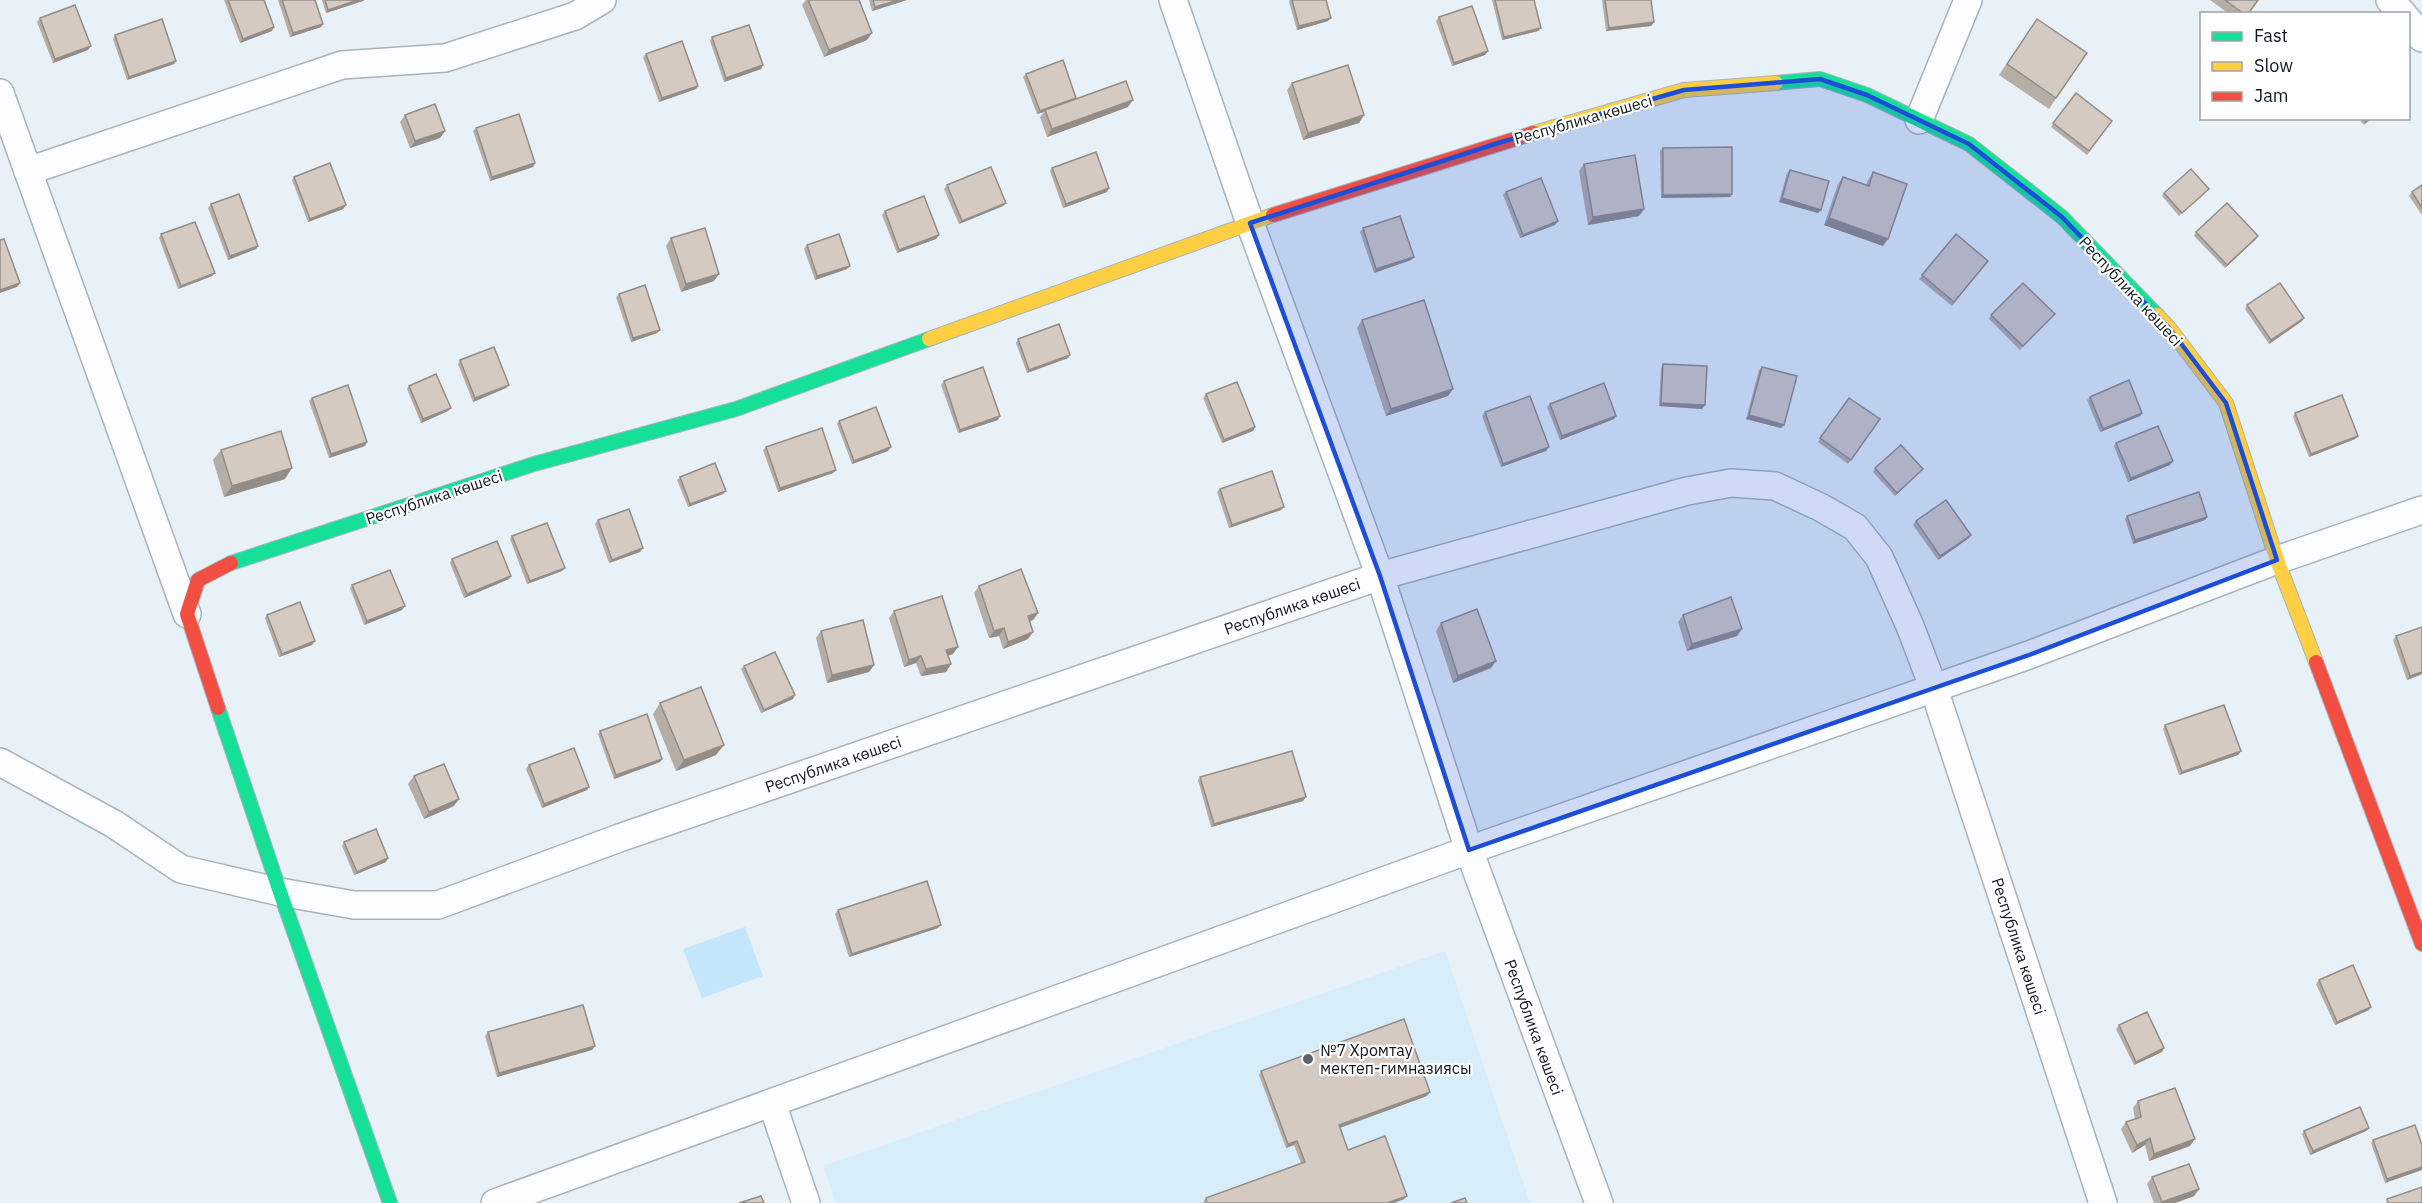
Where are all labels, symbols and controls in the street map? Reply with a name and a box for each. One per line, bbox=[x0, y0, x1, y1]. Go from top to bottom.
legend bbox=[2200, 12, 2410, 120]
text: Fast bbox=[2254, 24, 2288, 47]
text: Slow bbox=[2254, 54, 2293, 77]
text: Jam bbox=[2254, 84, 2289, 107]
street label: Республика көшесі bbox=[1512, 90, 1654, 148]
street label: Республика көшесі bbox=[2075, 232, 2187, 350]
street label: Республика көшесі bbox=[363, 465, 505, 529]
street label: Республика көшесі bbox=[1221, 573, 1363, 639]
street label: Республика көшесі bbox=[762, 731, 904, 797]
street label: Республика көшесі bbox=[1987, 875, 2051, 1017]
street label: Республика көшесі bbox=[1500, 956, 1568, 1098]
place label: №7 Хромтау мектеп-гимназиясы bbox=[1320, 1040, 1471, 1078]
marker: №7 Хромтау мектеп-гимназиясы bbox=[1301, 1052, 1315, 1066]

